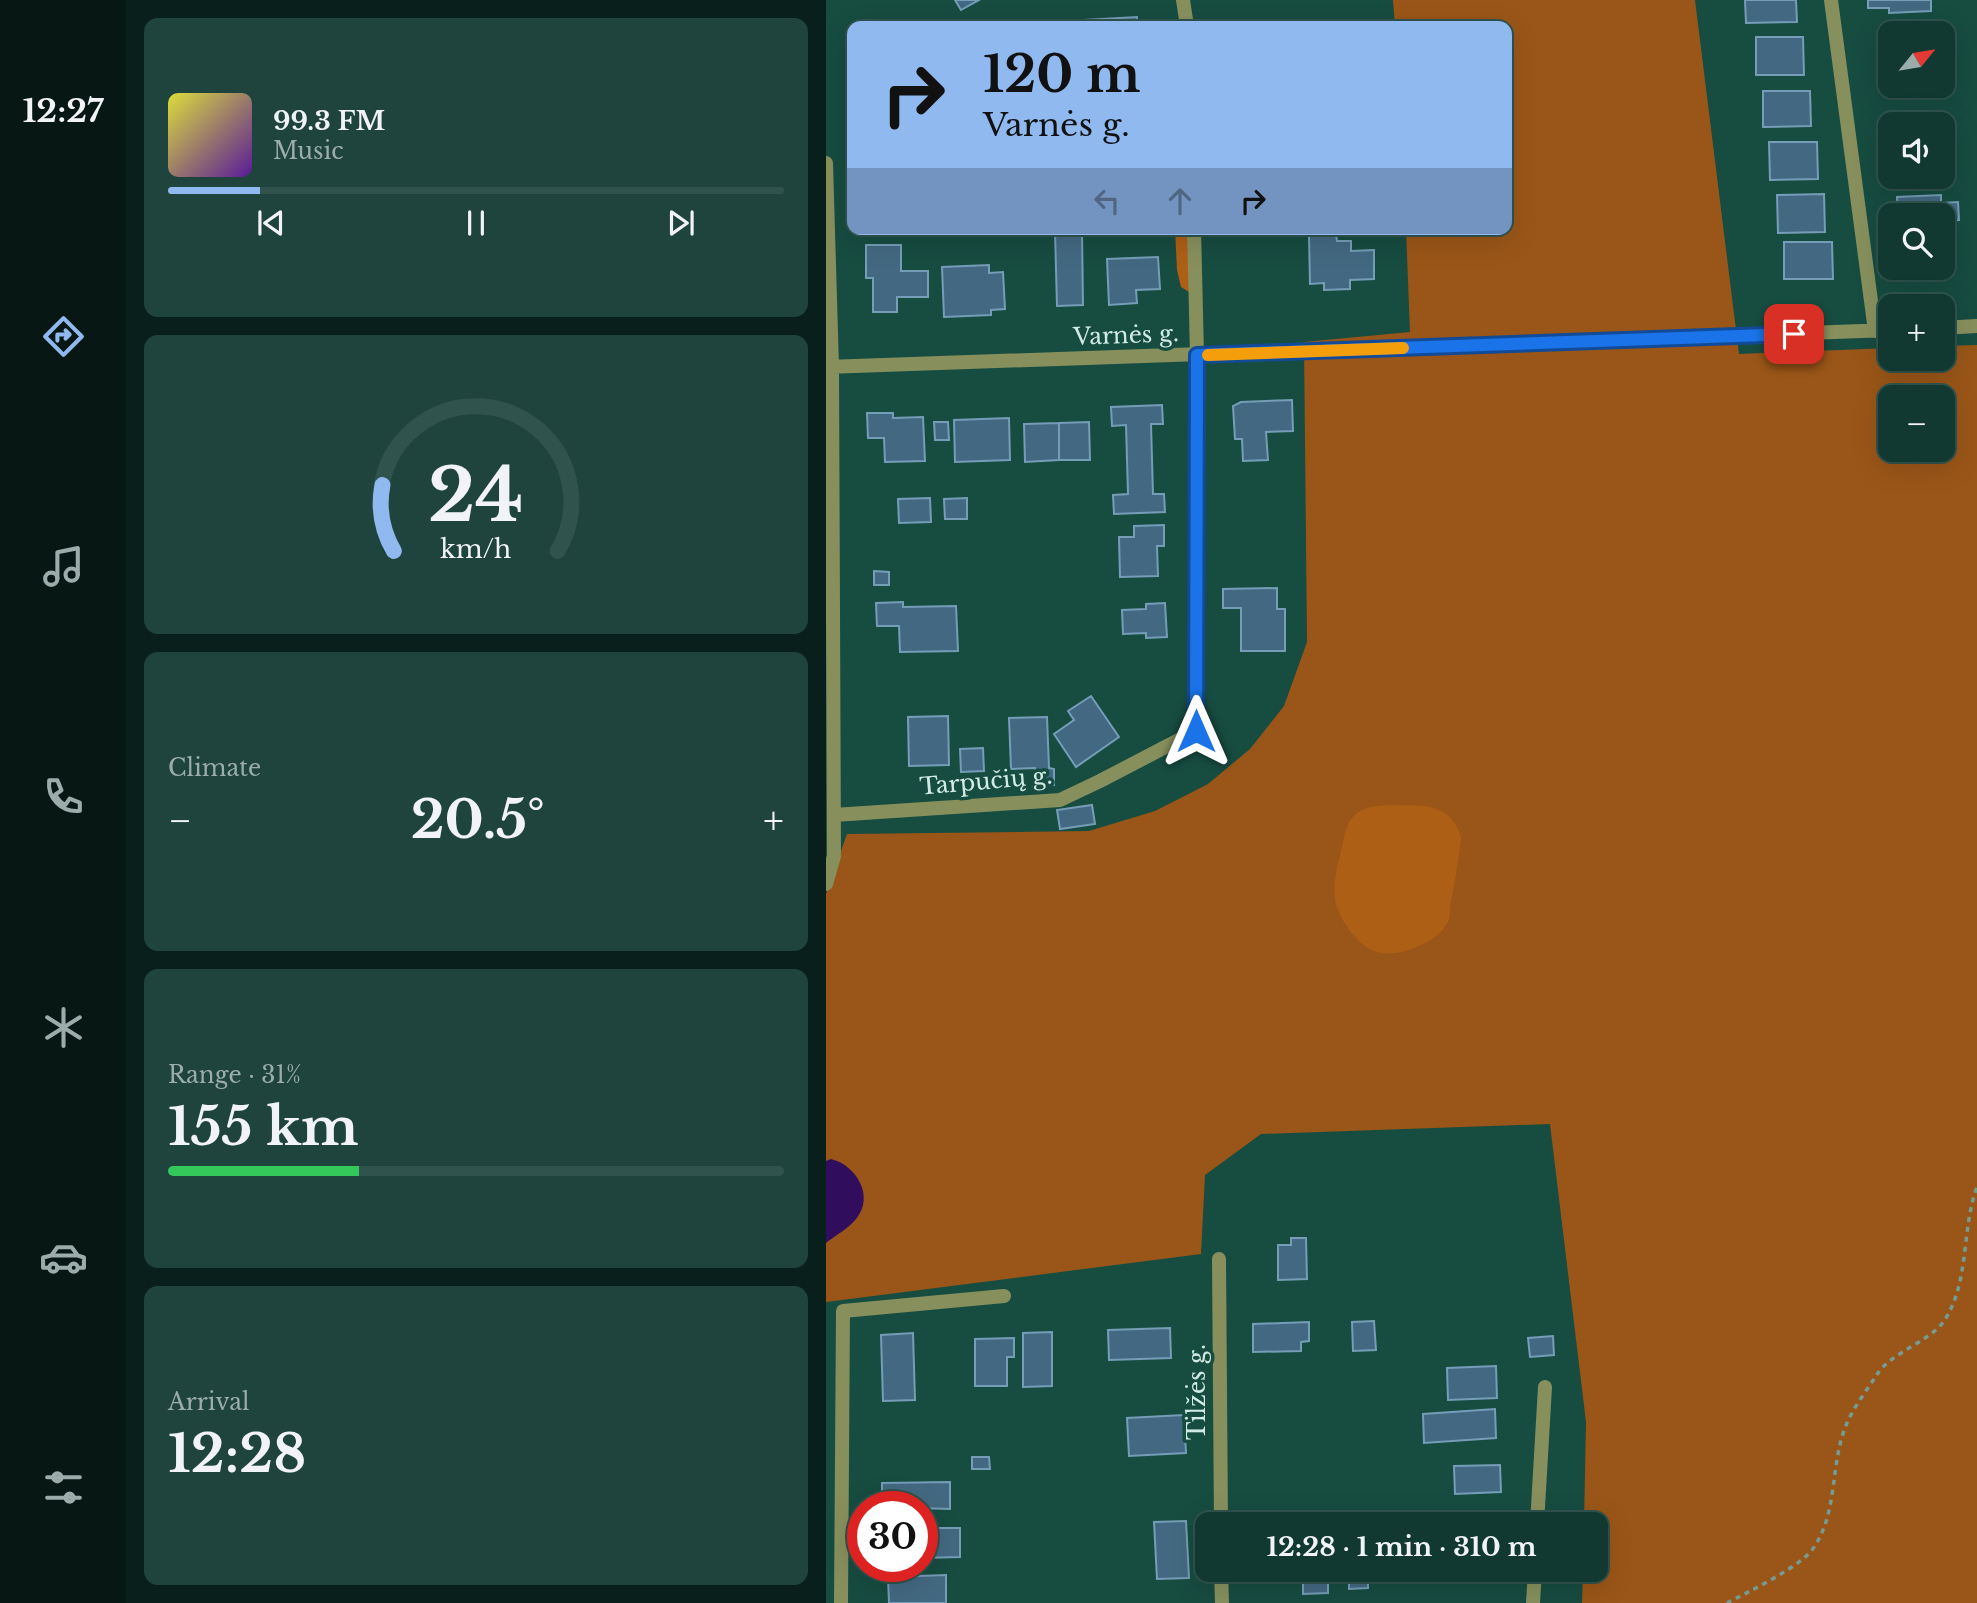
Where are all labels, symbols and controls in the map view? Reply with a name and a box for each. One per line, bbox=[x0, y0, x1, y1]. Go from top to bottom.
north arrow bbox=[1878, 21, 1955, 98]
map controls bbox=[1878, 21, 1955, 462]
text: 120 m bbox=[983, 44, 1141, 105]
icon: right bbox=[868, 49, 959, 140]
text: 12:27 bbox=[22, 91, 104, 131]
text: 99.3 FM bbox=[273, 105, 385, 137]
text: Varnės g. bbox=[983, 105, 1130, 145]
button: sound bbox=[1878, 112, 1955, 189]
text: Music bbox=[273, 137, 344, 165]
icon: left bbox=[1088, 182, 1126, 220]
icon: ahead bbox=[1161, 182, 1199, 220]
icon: right bbox=[1234, 182, 1272, 220]
button: search bbox=[1878, 203, 1955, 280]
icon: previous bbox=[252, 204, 290, 242]
icon: pause bbox=[457, 204, 495, 242]
icon: next bbox=[662, 204, 700, 242]
button: + bbox=[1878, 294, 1955, 371]
pin bbox=[1764, 304, 1824, 364]
icon: directions bbox=[39, 312, 88, 361]
icon: arrive bbox=[1775, 315, 1813, 353]
street label: Varnės g. bbox=[1072, 319, 1179, 351]
button: − bbox=[1878, 385, 1955, 462]
text: 24 bbox=[428, 450, 524, 541]
text: km/h bbox=[441, 533, 511, 564]
icon: music bbox=[39, 542, 88, 591]
position arrow bbox=[1159, 694, 1233, 768]
text: Climate bbox=[168, 754, 261, 782]
street label: Tarpučių g. bbox=[919, 761, 1053, 801]
icon: phone bbox=[39, 772, 88, 821]
text: 20.5° bbox=[411, 788, 545, 852]
text: − bbox=[168, 797, 192, 844]
text: + bbox=[763, 797, 784, 844]
icon: climate bbox=[39, 1003, 88, 1052]
text: Range · 31% bbox=[168, 1061, 301, 1089]
text: 155 km bbox=[168, 1095, 358, 1159]
icon: car bbox=[39, 1233, 88, 1282]
street label: Tilžės g. bbox=[1183, 1344, 1211, 1440]
text: Arrival bbox=[168, 1388, 249, 1416]
text: 12:28 bbox=[168, 1422, 306, 1486]
icon: filters bbox=[39, 1463, 88, 1512]
speed limit sign: 30 bbox=[847, 1491, 938, 1582]
text: 12:28 · 1 min · 310 m bbox=[1267, 1531, 1536, 1563]

